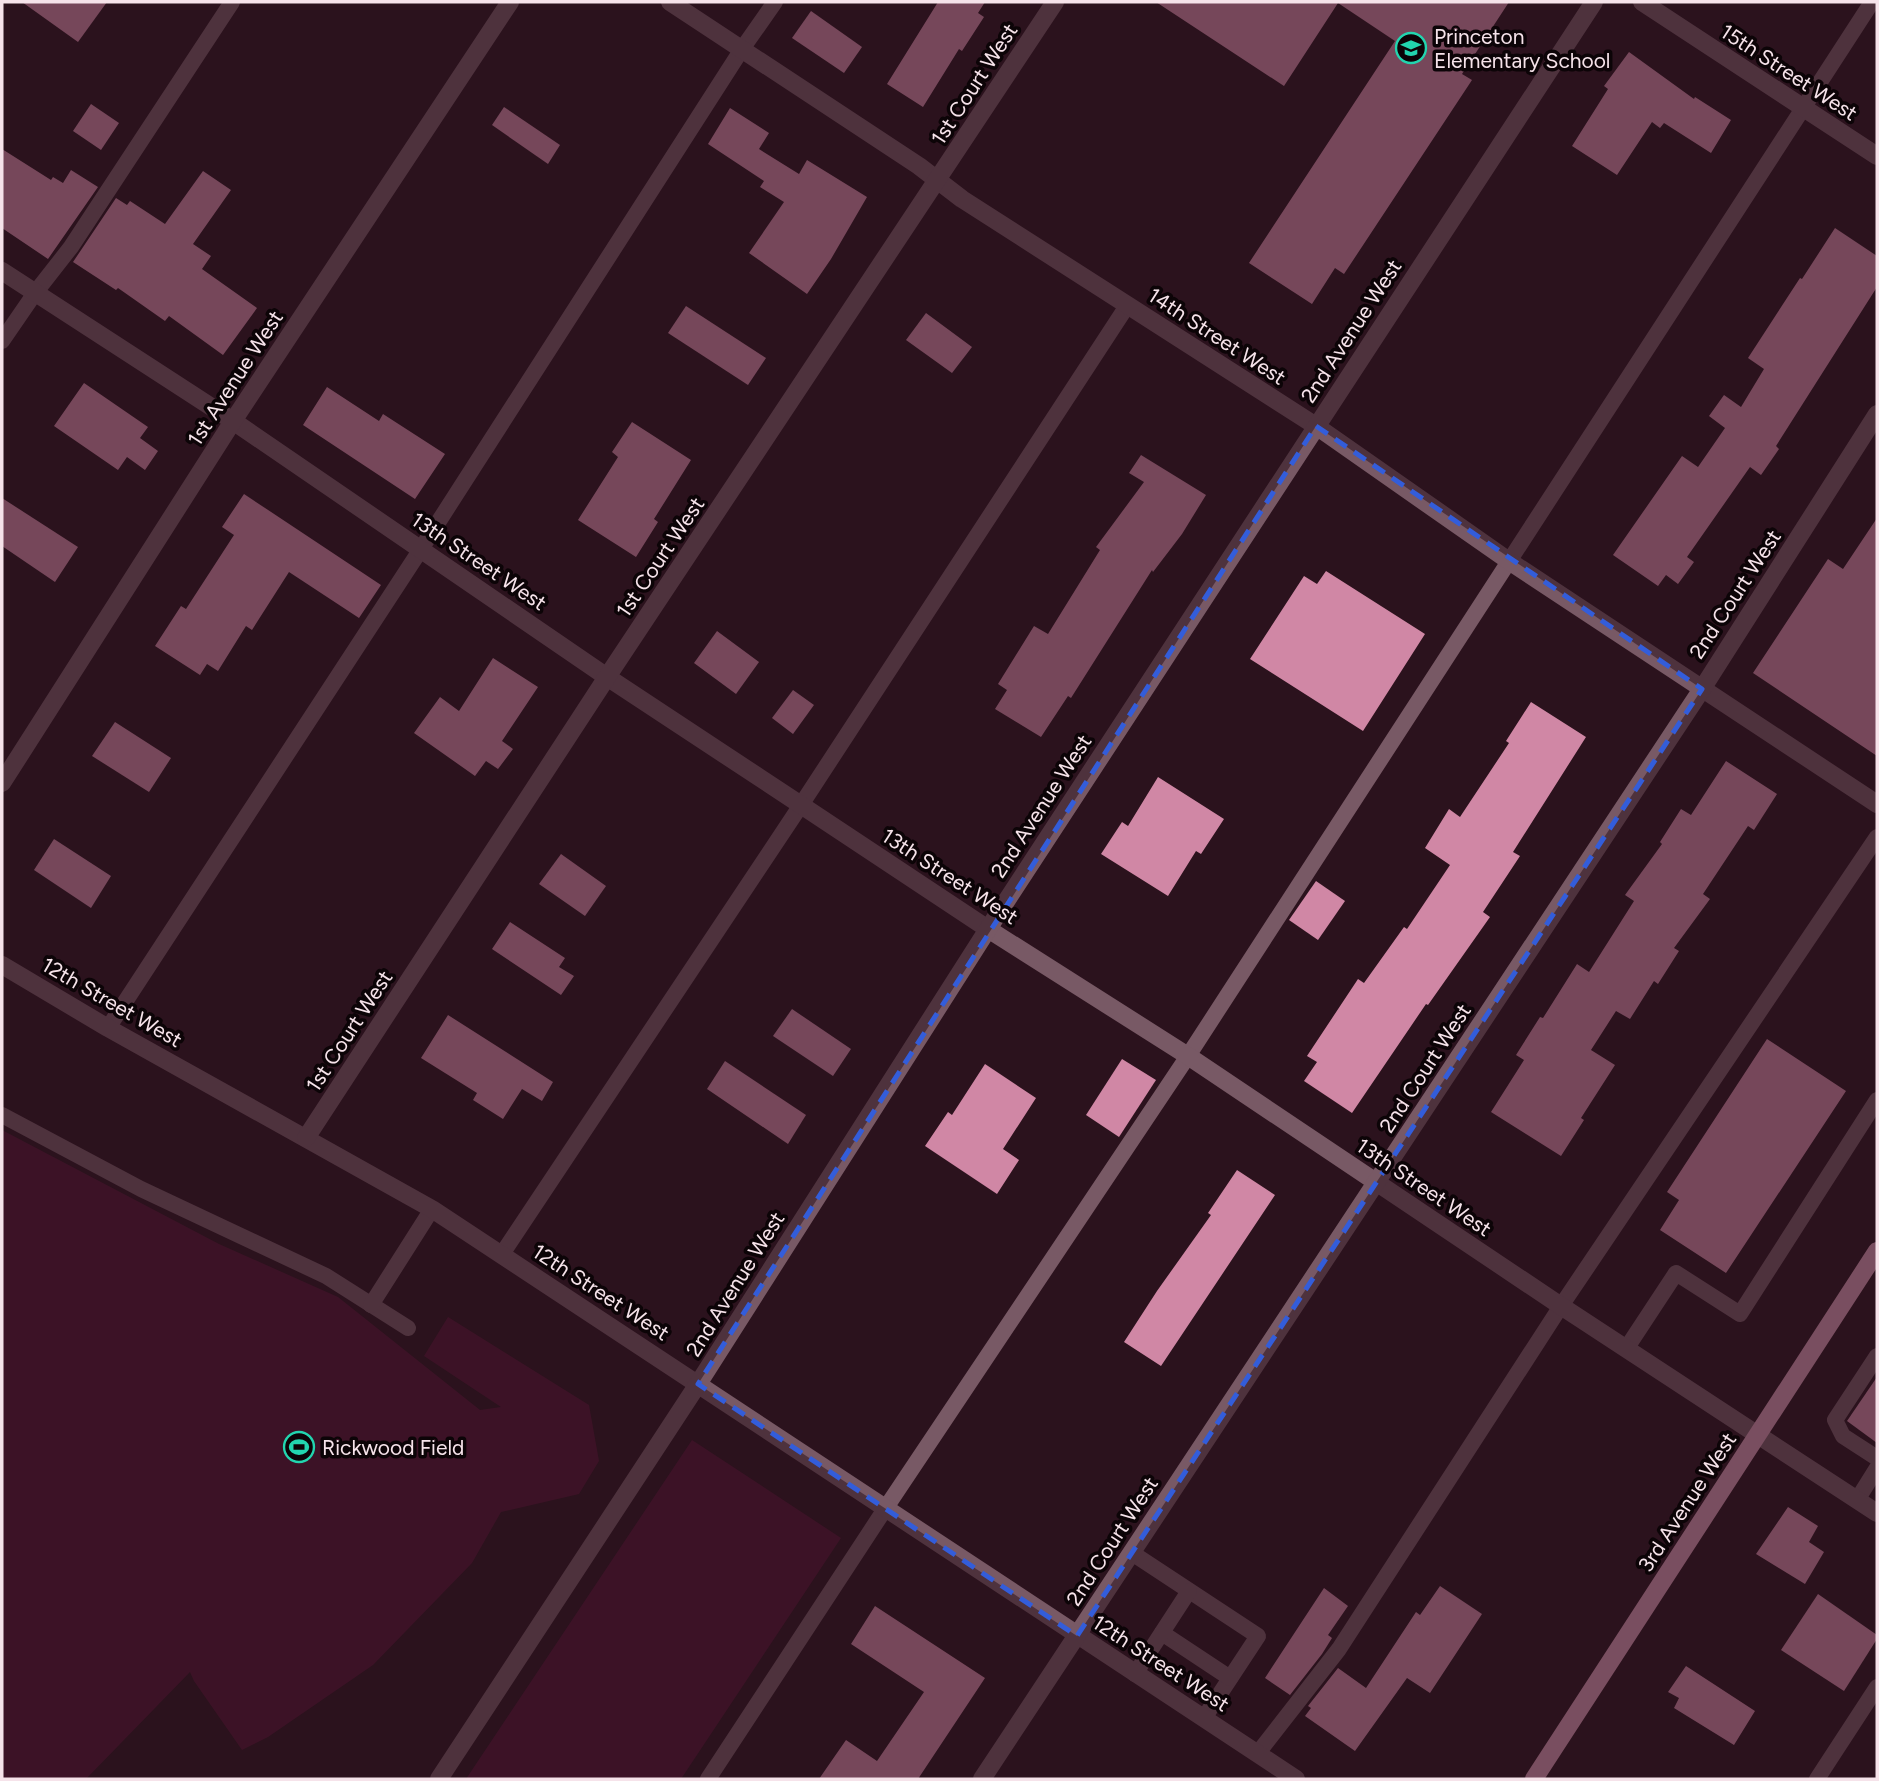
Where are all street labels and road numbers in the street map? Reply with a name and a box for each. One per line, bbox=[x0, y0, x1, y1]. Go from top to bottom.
street label: 15th Street West bbox=[1716, 18, 1862, 126]
street label: 1st Court West bbox=[926, 19, 1022, 149]
street label: 2nd Avenue West bbox=[1295, 255, 1407, 407]
street label: 14th Street West bbox=[1143, 282, 1291, 390]
street label: 1st Avenue West bbox=[182, 306, 288, 450]
street label: 1st Court West bbox=[611, 492, 709, 622]
street label: 13th Street West bbox=[407, 507, 551, 615]
street label: 2nd Court West bbox=[1684, 525, 1786, 663]
street label: 2nd Avenue West bbox=[985, 730, 1097, 882]
street label: 13th Street West bbox=[877, 823, 1023, 929]
street label: 12th Street West bbox=[37, 952, 187, 1052]
street label: 1st Court West bbox=[301, 966, 397, 1096]
street label: 2nd Court West bbox=[1374, 999, 1476, 1137]
street label: 13th Street West bbox=[1352, 1133, 1496, 1241]
street label: 2nd Avenue West bbox=[681, 1207, 790, 1361]
street label: 12th Street West bbox=[528, 1239, 674, 1345]
street label: 3rd Avenue West bbox=[1633, 1428, 1741, 1576]
street label: 2nd Court West bbox=[1061, 1472, 1163, 1610]
street label: 12th Street West bbox=[1088, 1610, 1234, 1716]

